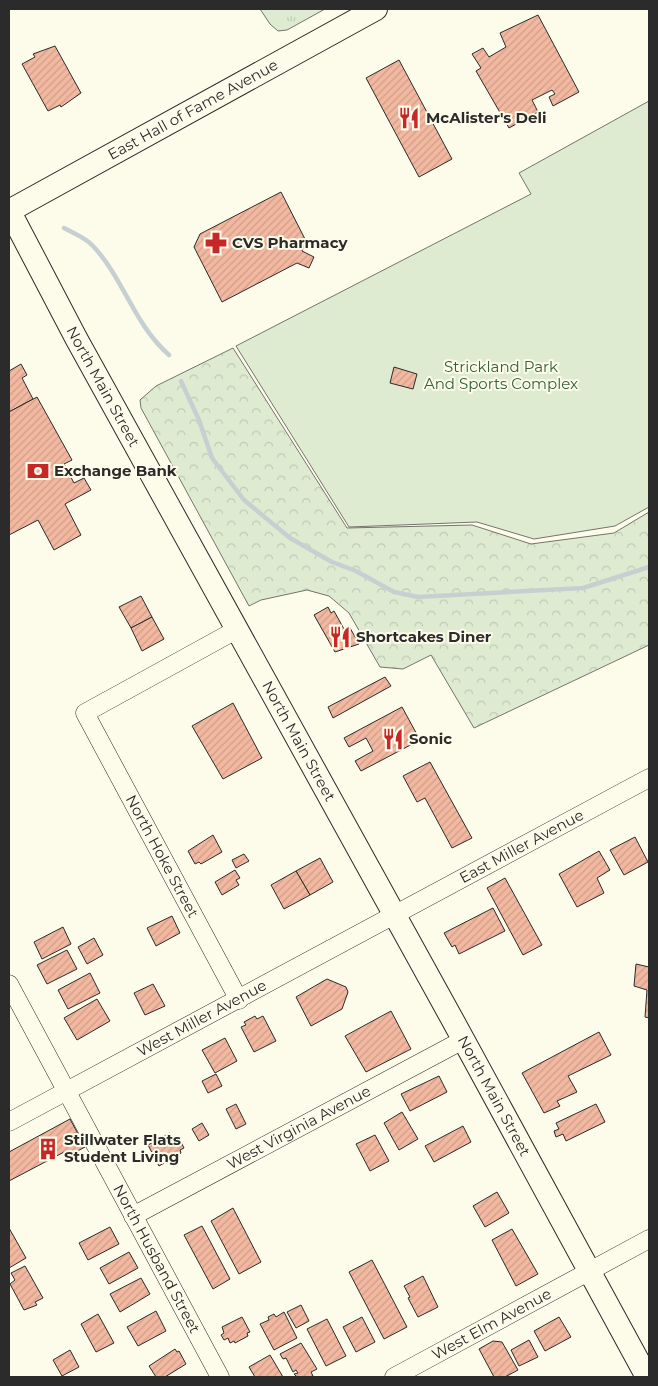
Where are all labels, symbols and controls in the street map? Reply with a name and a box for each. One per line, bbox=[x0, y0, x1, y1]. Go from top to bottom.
street label: East Hall of Fame Avenue bbox=[104, 55, 281, 164]
restaurant icon: McAlister's Deli bbox=[396, 105, 422, 131]
place label: McAlister's Deli bbox=[426, 108, 546, 127]
pharmacy icon: CVS Pharmacy bbox=[203, 230, 229, 256]
place label: CVS Pharmacy bbox=[232, 233, 349, 252]
street label: North Main Street bbox=[63, 323, 144, 450]
park label: Strickland Park And Sports Complex bbox=[424, 357, 578, 393]
bank icon: Exchange Bank bbox=[25, 458, 51, 484]
place label: Exchange Bank bbox=[54, 461, 177, 480]
restaurant icon: Shortcakes Diner bbox=[327, 624, 353, 650]
place label: Shortcakes Diner bbox=[356, 627, 492, 646]
street label: North Main Street bbox=[258, 677, 340, 804]
restaurant icon: Sonic bbox=[380, 726, 406, 752]
place label: Sonic bbox=[409, 729, 452, 748]
street label: North Hoke Street bbox=[122, 791, 203, 921]
street label: East Miller Avenue bbox=[456, 805, 587, 887]
street label: West Miller Avenue bbox=[134, 975, 270, 1060]
street label: North Main Street bbox=[454, 1032, 535, 1159]
street label: West Virginia Avenue bbox=[223, 1081, 374, 1173]
place label: Stillwater Flats Student Living bbox=[64, 1130, 181, 1166]
building icon: Stillwater Flats Student Living bbox=[35, 1136, 61, 1162]
street label: North Husband Street bbox=[109, 1181, 205, 1336]
street label: West Elm Avenue bbox=[428, 1284, 554, 1364]

